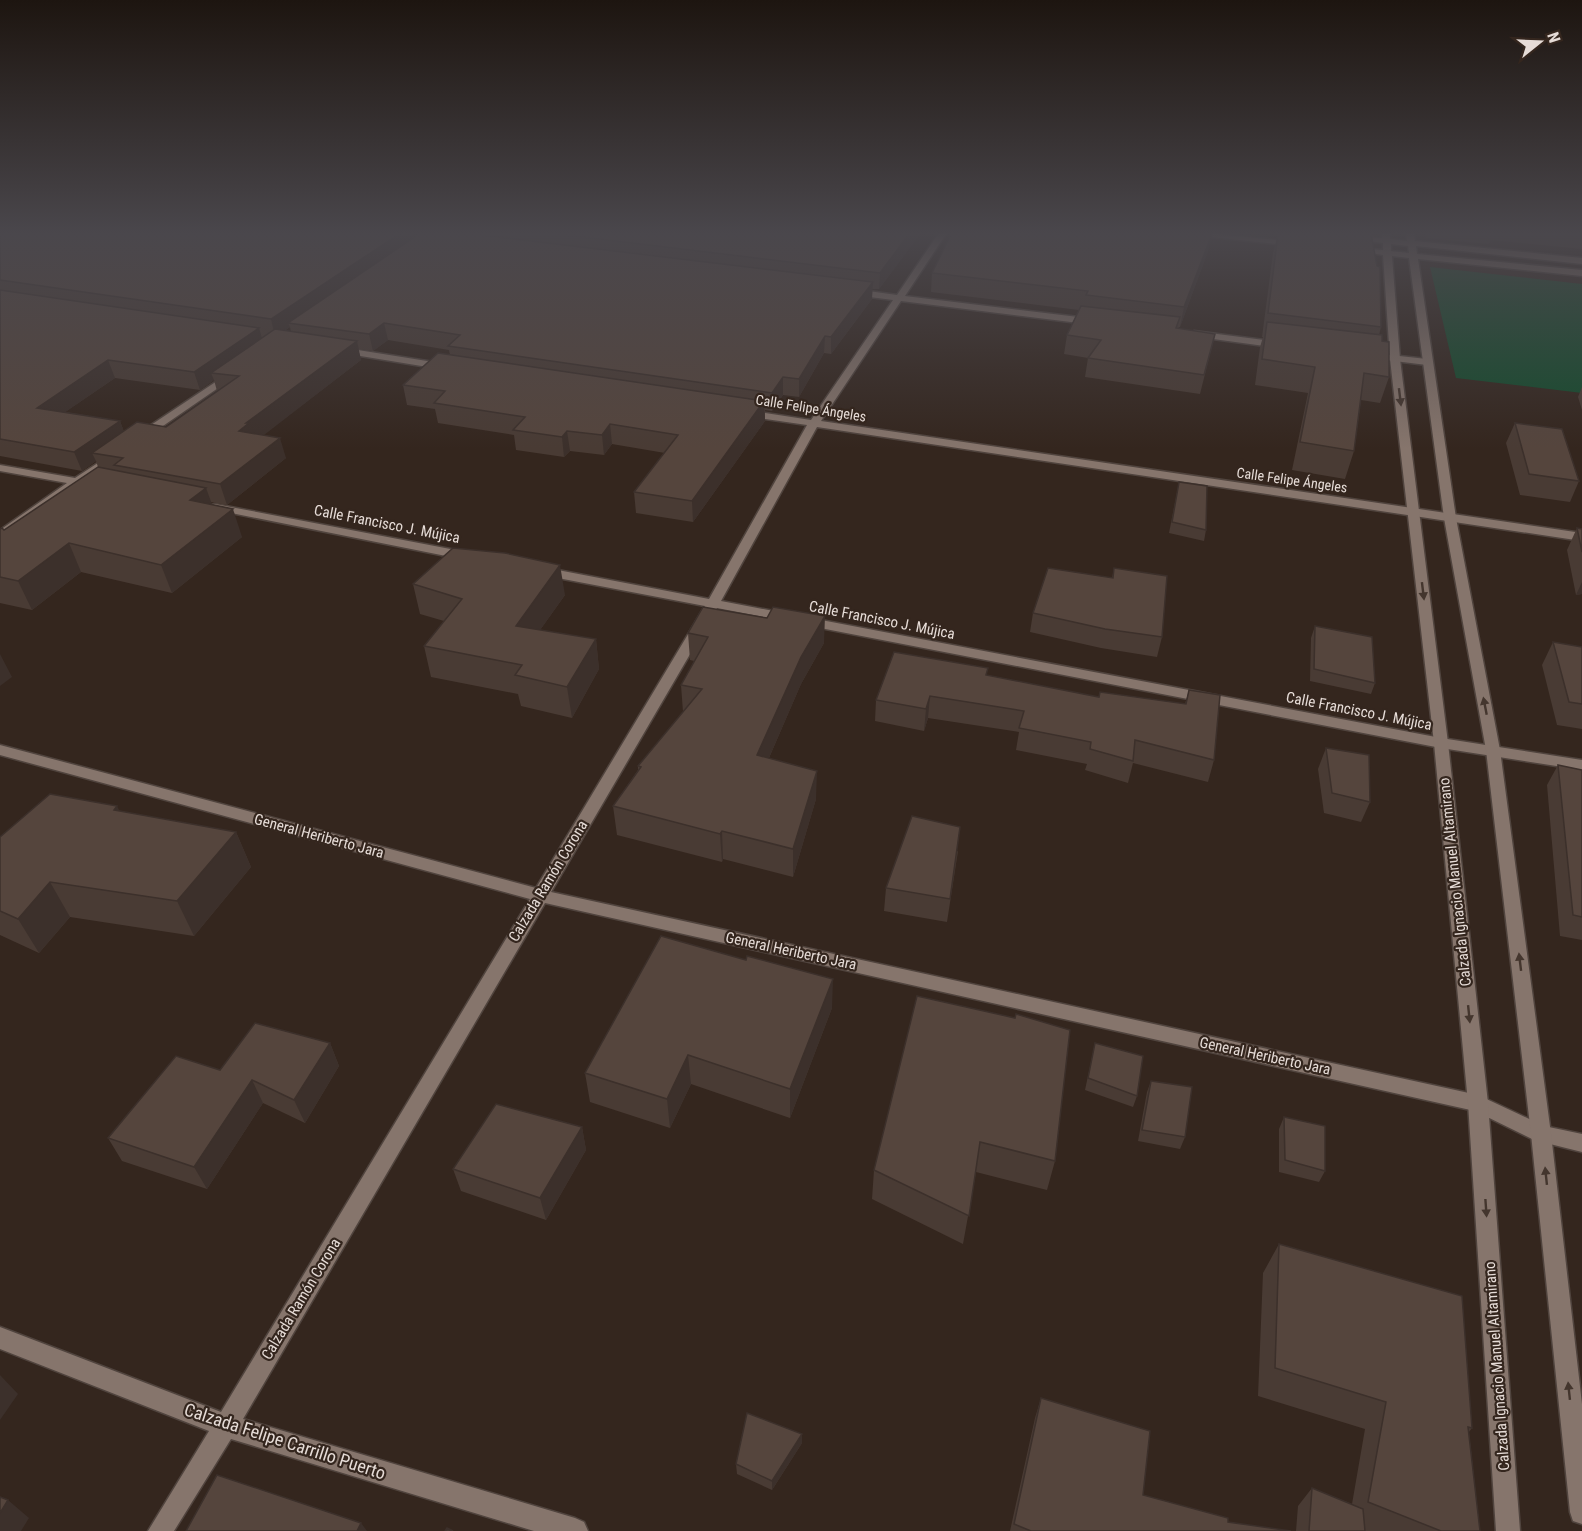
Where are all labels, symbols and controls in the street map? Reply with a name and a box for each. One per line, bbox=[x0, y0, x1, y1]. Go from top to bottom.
north arrow bbox=[1510, 12, 1570, 72]
text: N bbox=[1543, 30, 1564, 45]
one-way arrow bbox=[1395, 388, 1404, 407]
street label: Calle Felipe Ángeles bbox=[755, 390, 868, 425]
street label: Calle Felipe Ángeles bbox=[1236, 463, 1349, 496]
street label: Calle Francisco J. Mújica bbox=[313, 501, 461, 547]
one-way arrow bbox=[1418, 581, 1427, 600]
street label: Calle Francisco J. Mújica bbox=[808, 597, 956, 643]
street label: Calle Francisco J. Mújica bbox=[1285, 688, 1433, 734]
one-way arrow bbox=[1480, 696, 1489, 715]
street label: Calzada Ignacio Manuel Altamirano bbox=[1435, 777, 1475, 987]
street label: General Heriberto Jara bbox=[252, 810, 386, 862]
street label: Calzada Ramón Corona bbox=[505, 817, 591, 945]
street label: General Heriberto Jara bbox=[724, 928, 858, 974]
one-way arrow bbox=[1515, 952, 1524, 971]
one-way arrow bbox=[1464, 1005, 1474, 1024]
street label: General Heriberto Jara bbox=[1198, 1033, 1332, 1079]
one-way arrow bbox=[1541, 1166, 1550, 1185]
one-way arrow bbox=[1481, 1199, 1490, 1218]
street label: Calzada Ramón Corona bbox=[258, 1235, 344, 1363]
street label: Calzada Ignacio Manuel Altamirano bbox=[1481, 1261, 1513, 1471]
one-way arrow bbox=[1564, 1381, 1574, 1400]
street label: Calzada Felipe Carrillo Puerto bbox=[182, 1399, 388, 1483]

